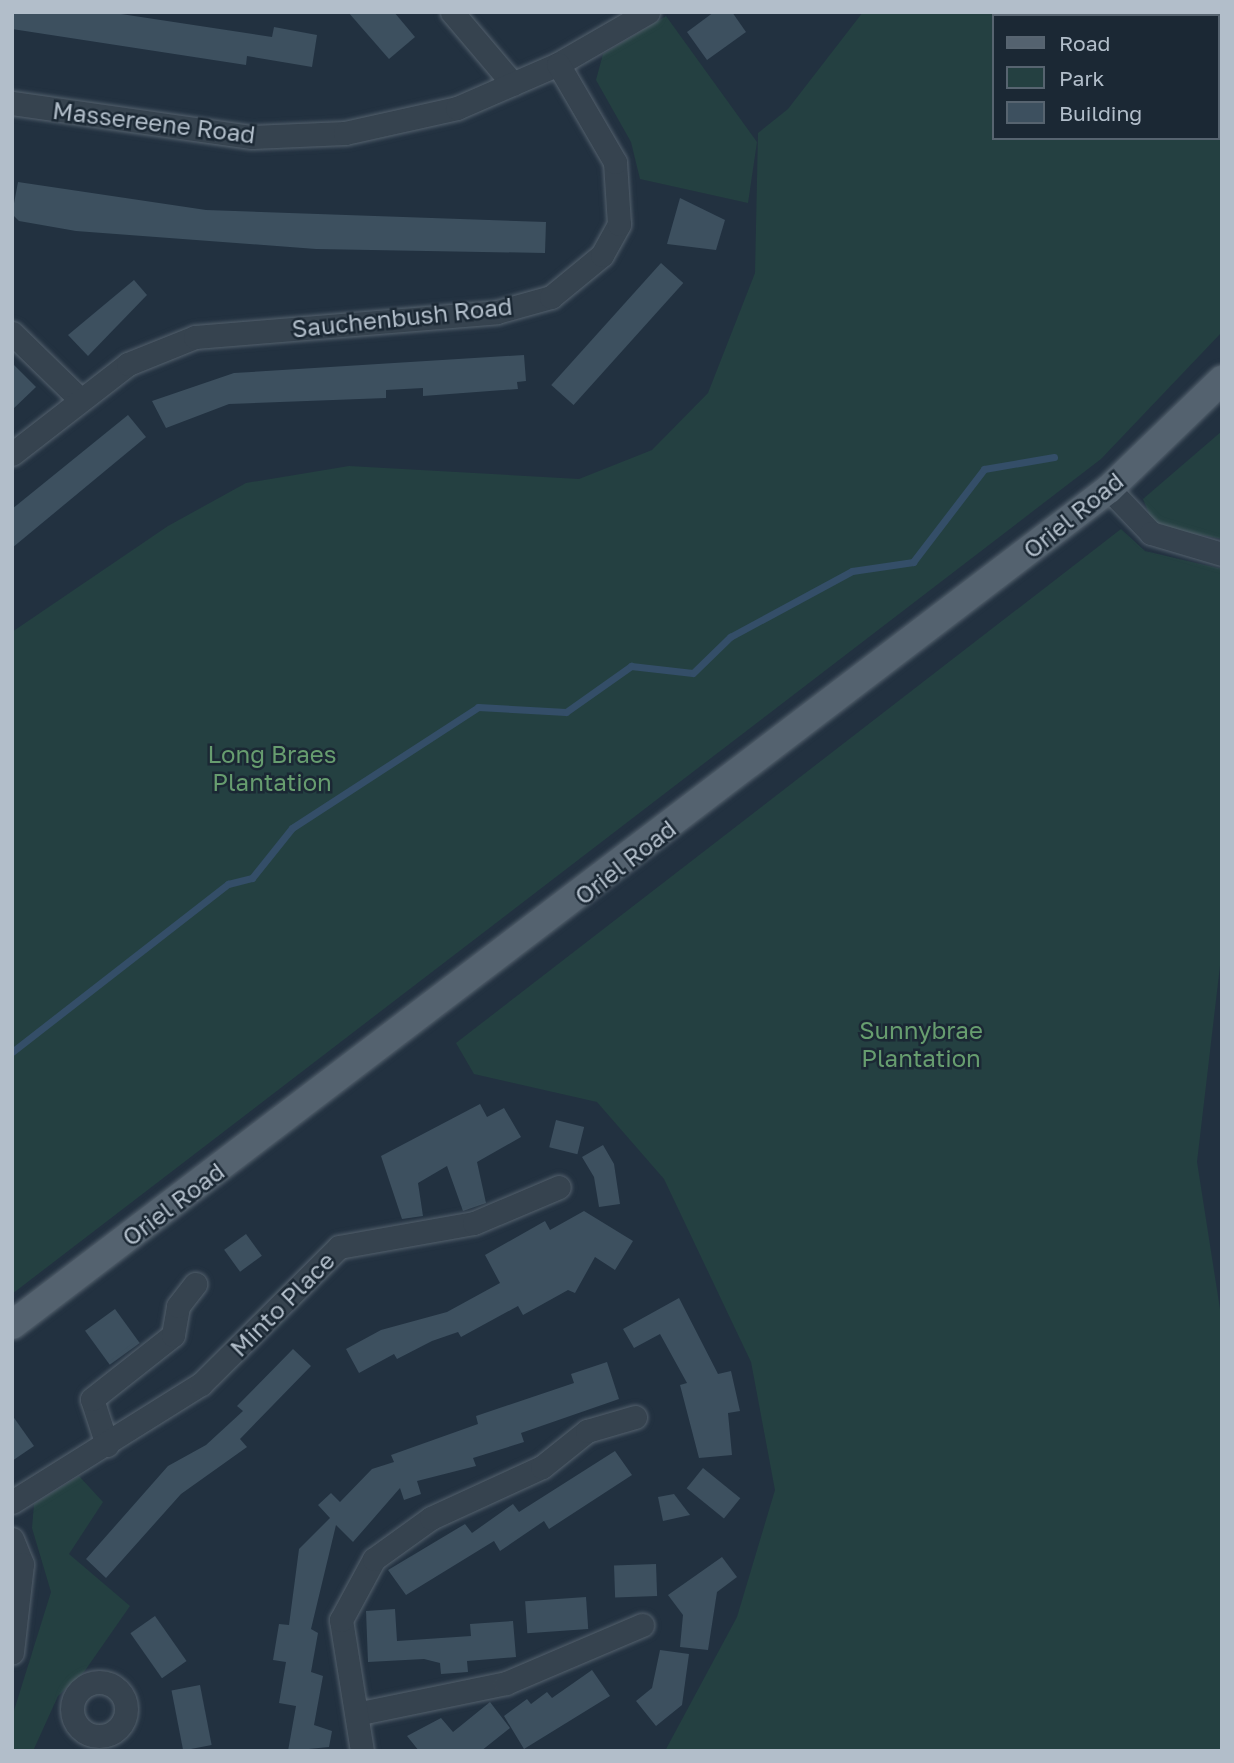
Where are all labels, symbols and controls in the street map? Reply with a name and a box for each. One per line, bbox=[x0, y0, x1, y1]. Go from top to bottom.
legend bbox=[992, 14, 1220, 140]
text: Road bbox=[1059, 30, 1110, 56]
text: Park bbox=[1059, 65, 1104, 91]
street label: Massereene Road bbox=[51, 95, 257, 149]
text: Building bbox=[1059, 100, 1142, 126]
street label: Sauchenbush Road bbox=[290, 291, 514, 343]
street label: Oriel Road bbox=[1017, 466, 1129, 564]
park label: Long Braes Plantation bbox=[208, 740, 336, 796]
street label: Oriel Road bbox=[569, 814, 681, 910]
park label: Sunnybrae Plantation bbox=[859, 1016, 983, 1072]
street label: Oriel Road bbox=[116, 1156, 230, 1252]
street label: Minto Place bbox=[224, 1246, 340, 1362]

